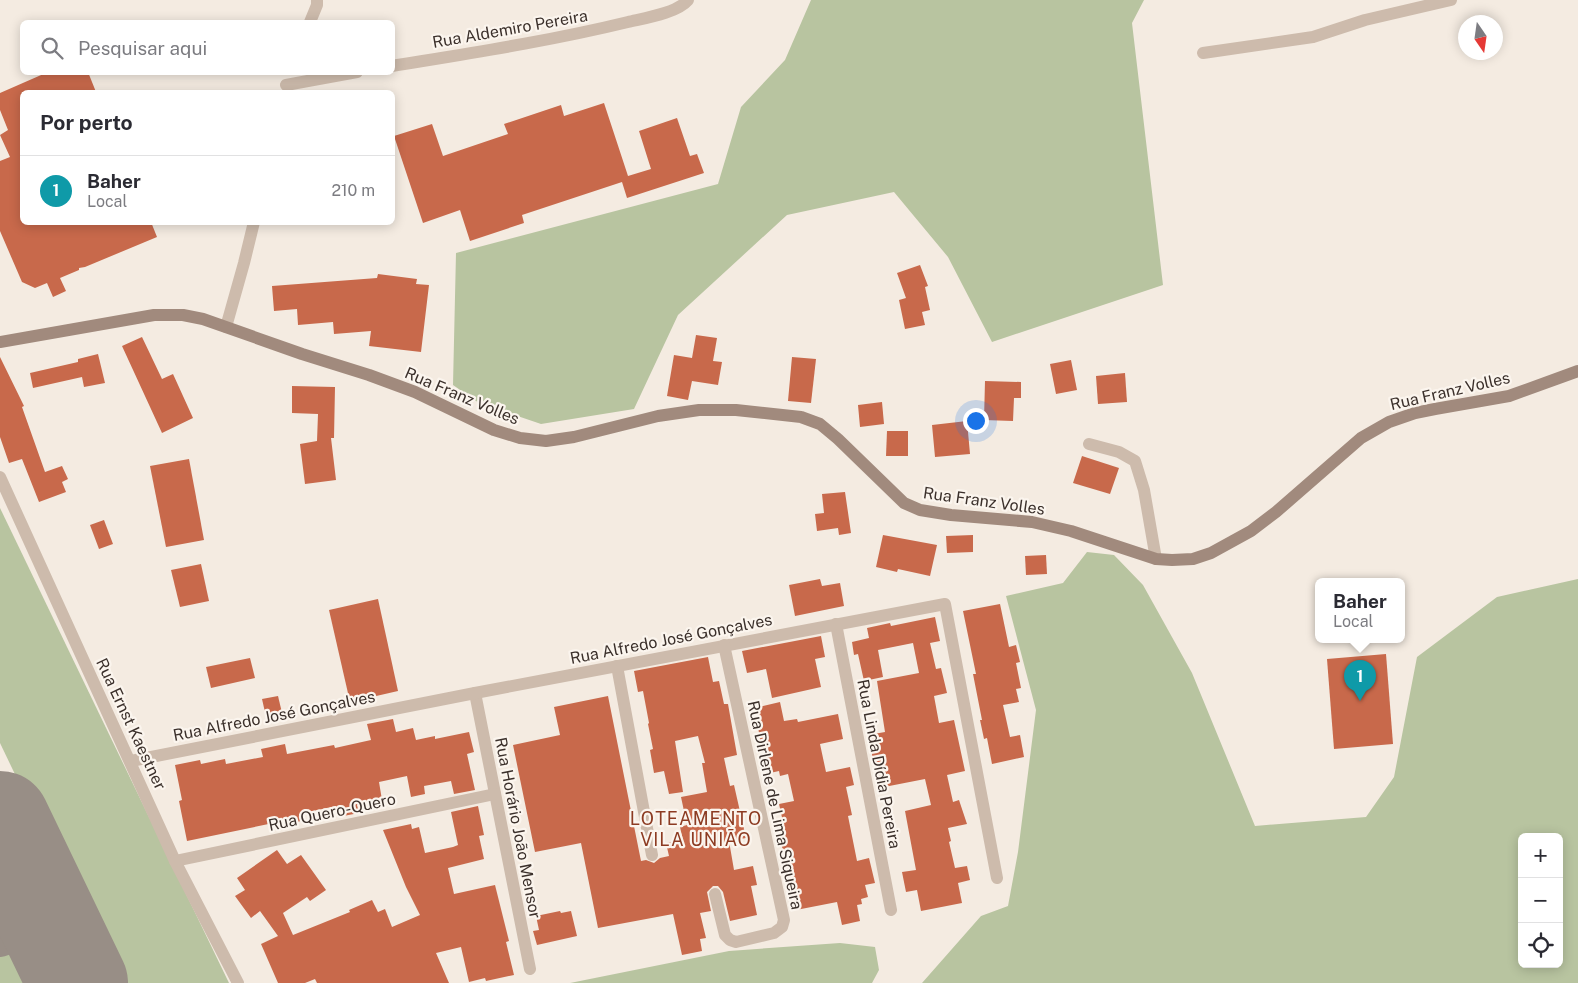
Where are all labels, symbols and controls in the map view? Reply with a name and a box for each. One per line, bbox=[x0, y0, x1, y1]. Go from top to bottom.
street label: Rua Aldemiro Pereira bbox=[431, 6, 589, 52]
north arrow bbox=[1458, 15, 1503, 60]
search box bbox=[20, 20, 395, 75]
icon: search bbox=[38, 34, 66, 62]
text: Pesquisar aqui bbox=[78, 37, 207, 59]
text: Por perto bbox=[40, 110, 133, 135]
text: Baher bbox=[87, 170, 141, 192]
text: 1 bbox=[53, 181, 59, 200]
text: 210 m bbox=[331, 181, 375, 200]
text: Local bbox=[87, 192, 127, 211]
street label: Rua Franz Volles bbox=[402, 363, 522, 429]
street label: Rua Franz Volles bbox=[1388, 368, 1512, 414]
your location bbox=[963, 408, 989, 434]
street label: Rua Franz Volles bbox=[922, 483, 1046, 519]
popup bbox=[1315, 578, 1405, 643]
text: Baher bbox=[1333, 590, 1387, 612]
street label: Rua Alfredo José Gonçalves bbox=[568, 610, 774, 668]
text: Local bbox=[1333, 612, 1373, 631]
street label: Rua Ernst Kaestner bbox=[92, 655, 170, 793]
pin: 1 bbox=[1344, 660, 1376, 701]
street label: Rua Linda Dídia Pereira bbox=[853, 678, 905, 850]
street label: Rua Alfredo José Gonçalves bbox=[171, 687, 377, 745]
street label: Rua Dirlene de Lima Siqueira bbox=[744, 699, 806, 911]
street label: Rua Horário João Mensor bbox=[491, 736, 545, 920]
street label: Rua Quero-Quero bbox=[266, 789, 398, 835]
district label: LOTEAMENTO VILA UNIÃO bbox=[630, 808, 762, 850]
map controls bbox=[1518, 833, 1563, 968]
button: + bbox=[1518, 833, 1563, 878]
button: − bbox=[1518, 878, 1563, 923]
button: locate bbox=[1518, 923, 1563, 968]

